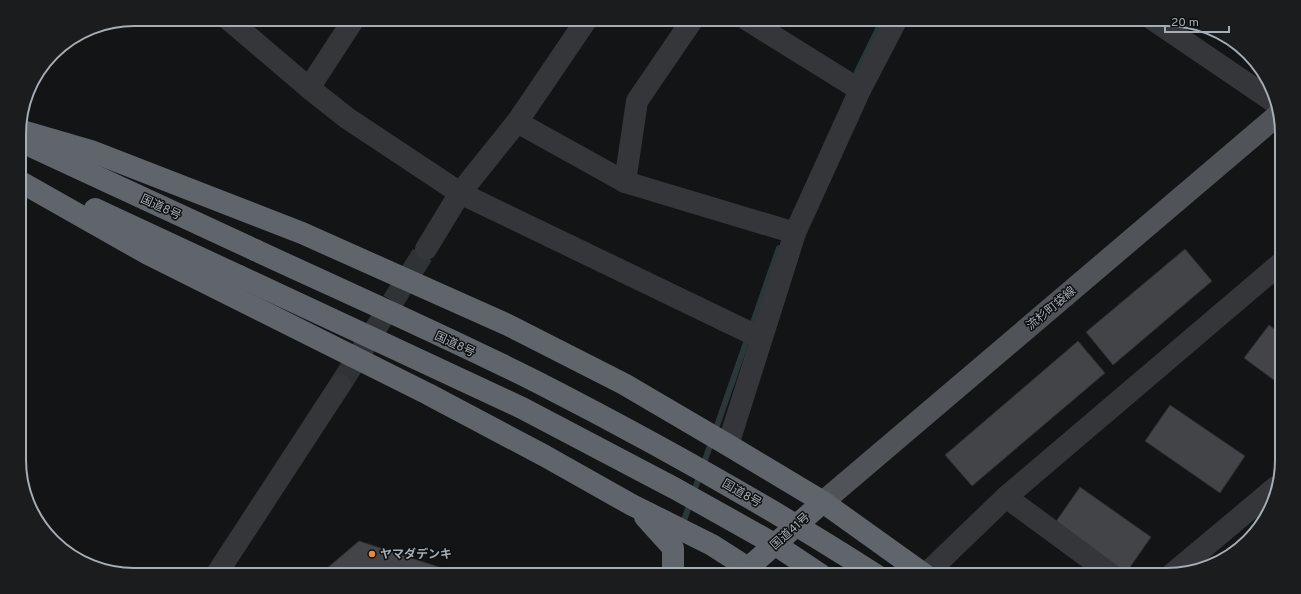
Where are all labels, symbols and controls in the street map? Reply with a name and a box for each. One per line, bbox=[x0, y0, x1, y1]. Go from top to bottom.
scale bar bbox=[1165, 8, 1229, 34]
text: 20 m bbox=[1171, 15, 1199, 31]
street label: 国道8号 bbox=[138, 191, 184, 224]
street label: 流杉町袋線 bbox=[1024, 283, 1080, 334]
street label: 国道8号 bbox=[432, 328, 478, 361]
street label: 国道8号 bbox=[719, 476, 764, 512]
street label: 国道41号 bbox=[768, 510, 814, 554]
place label: ヤマダデンキ bbox=[380, 547, 452, 563]
marker: ヤマダデンキ bbox=[367, 549, 377, 559]

